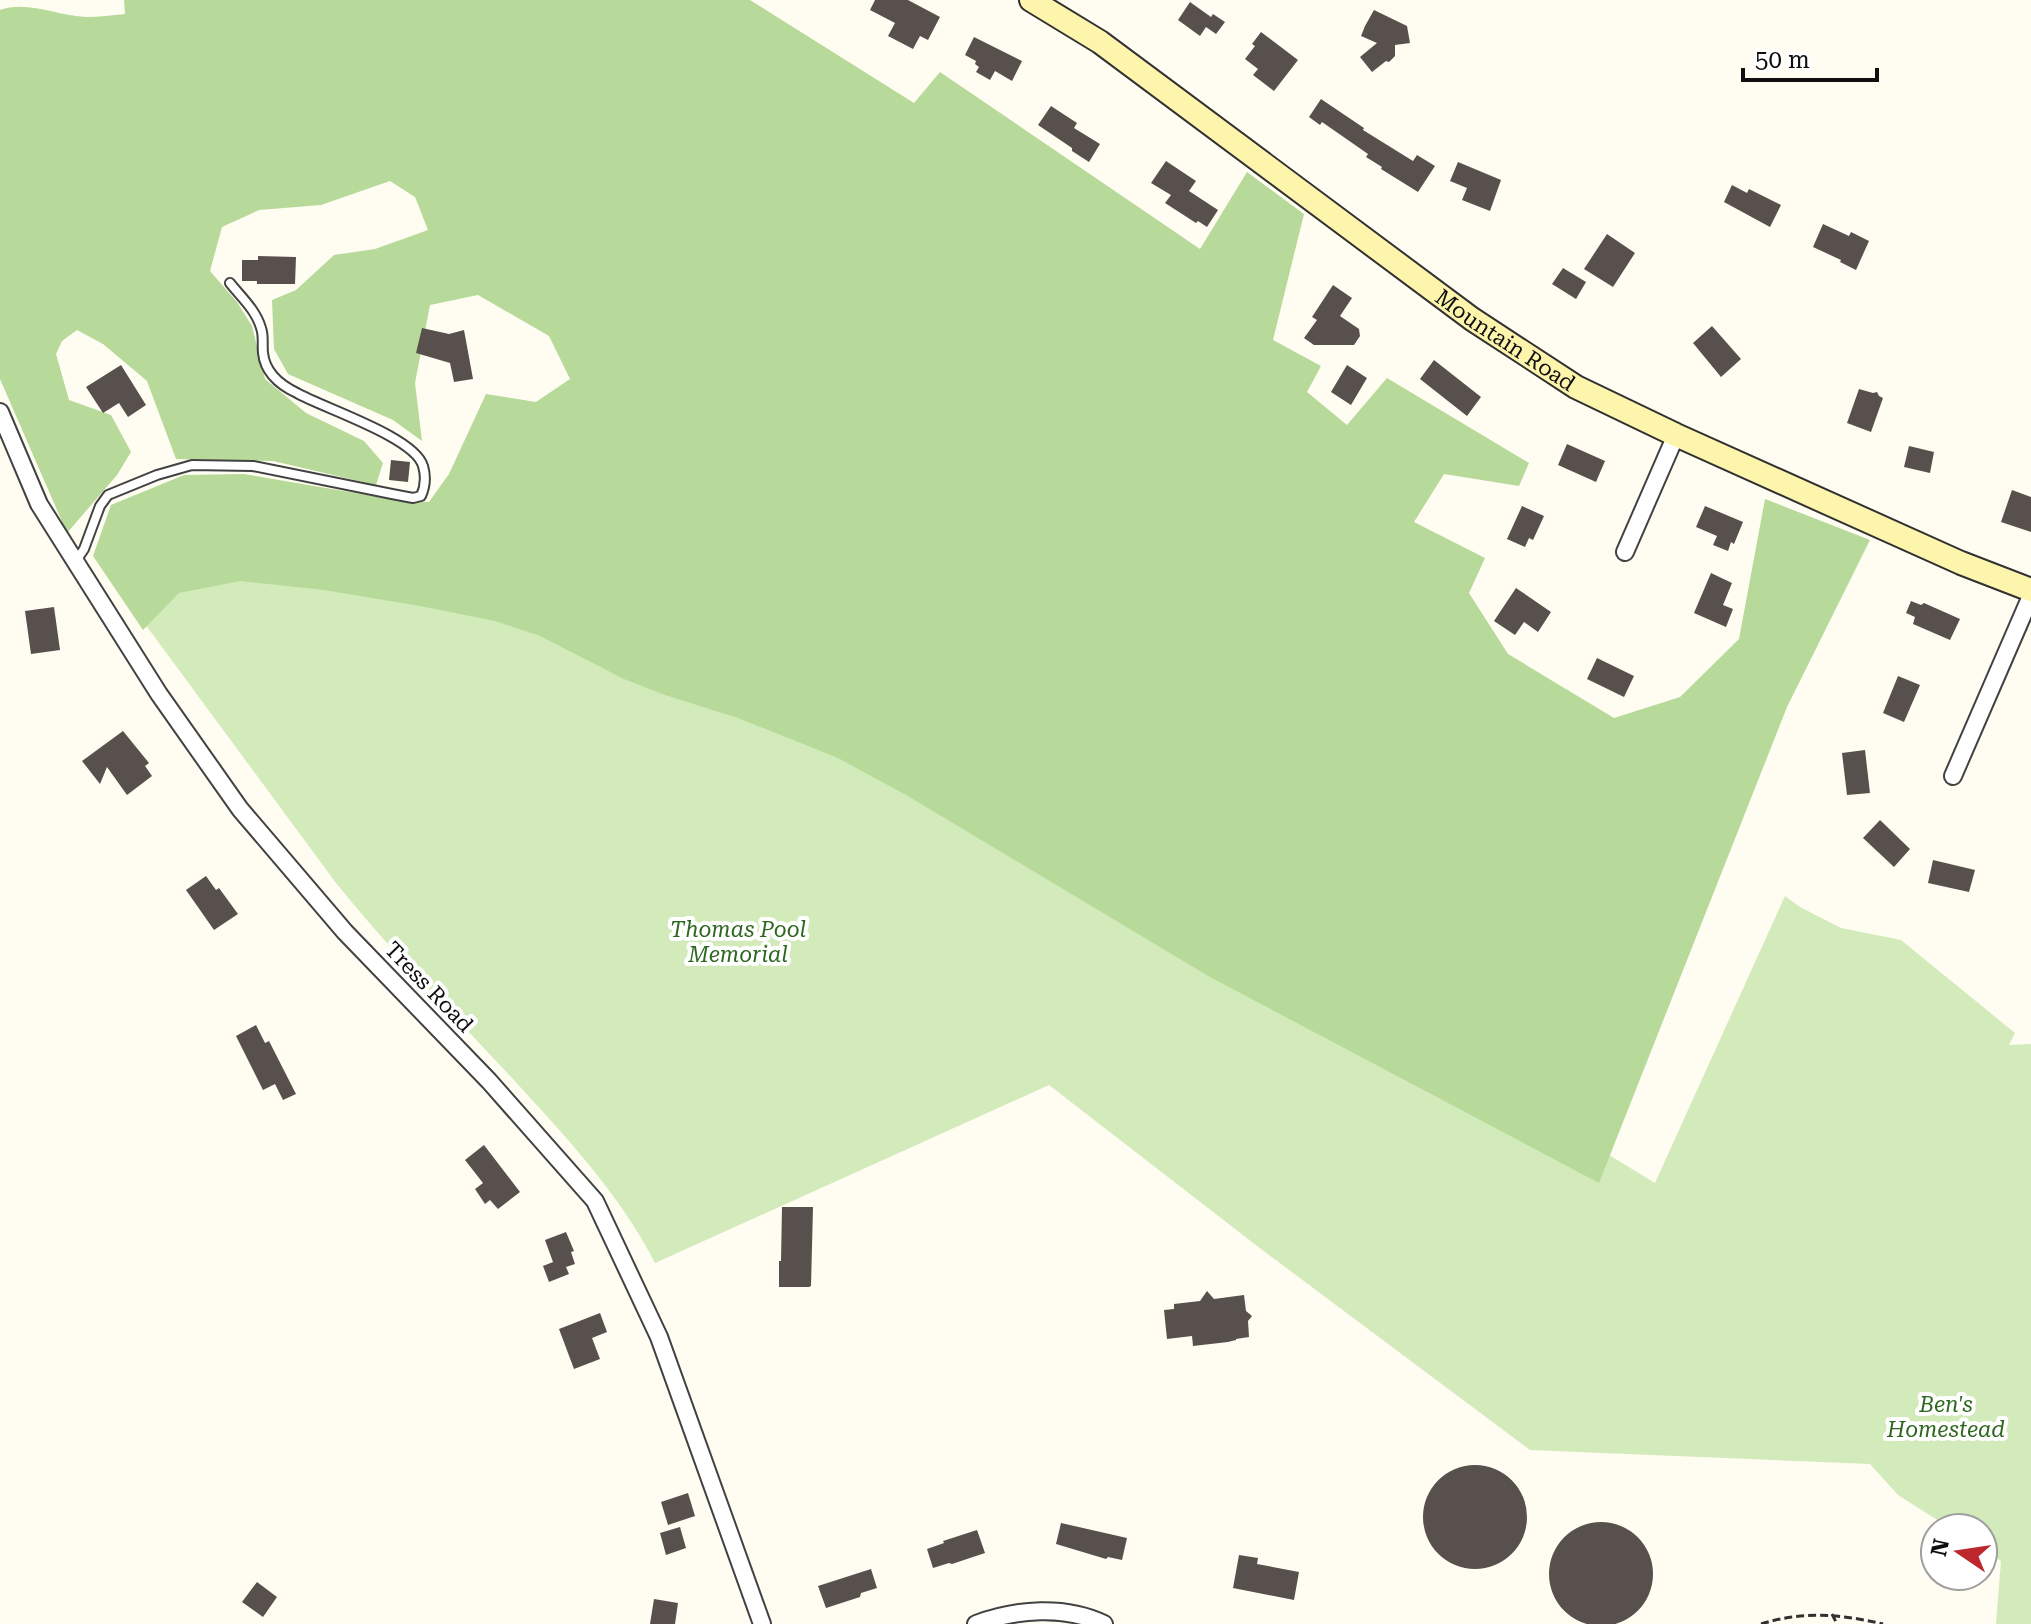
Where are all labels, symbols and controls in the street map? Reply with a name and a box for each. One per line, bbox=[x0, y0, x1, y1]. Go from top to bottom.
scale bar bbox=[1743, 32, 1877, 82]
text: 50 m bbox=[1755, 46, 1810, 74]
street label: Mountain Road bbox=[1431, 284, 1580, 396]
park label: Thomas Pool Memorial bbox=[670, 917, 806, 967]
street label: Tress Road bbox=[380, 937, 478, 1037]
park label: Ben's Homestead bbox=[1886, 1392, 2005, 1442]
north arrow bbox=[1919, 1512, 1999, 1592]
text: N bbox=[1926, 1536, 1954, 1559]

